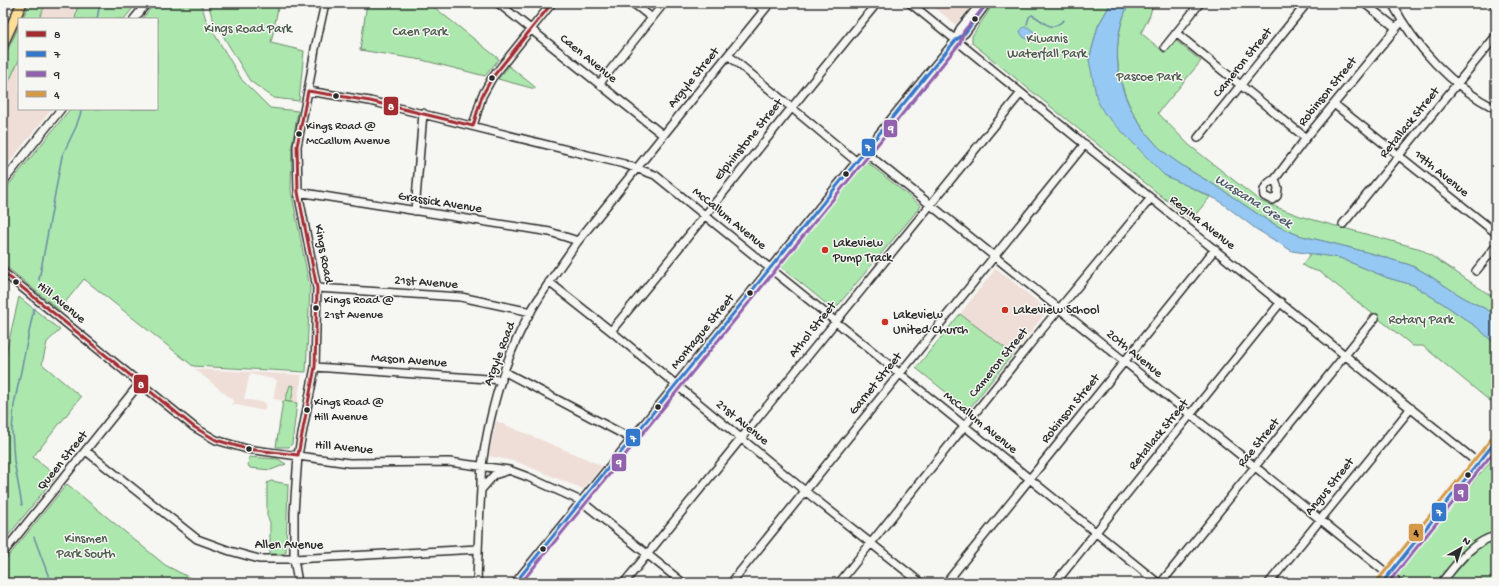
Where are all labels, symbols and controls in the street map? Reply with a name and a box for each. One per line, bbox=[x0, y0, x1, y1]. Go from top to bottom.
unlabelled marker bbox=[970, 14, 980, 24]
legend bbox=[18, 18, 158, 110]
park label: Kings Road Park bbox=[204, 22, 293, 37]
street label: Cameron Street bbox=[1210, 24, 1277, 101]
park label: Caen Park bbox=[392, 25, 449, 40]
text: 8 bbox=[54, 29, 61, 43]
street label: Caen Avenue bbox=[556, 31, 620, 87]
park label: Kiwanis Waterfall Park bbox=[1007, 32, 1088, 62]
street label: Argyle Street bbox=[665, 43, 724, 111]
text: 7 bbox=[53, 49, 61, 63]
street label: Robinson Street bbox=[1295, 53, 1362, 130]
text: 9 bbox=[53, 69, 60, 83]
park label: Pascoe Park bbox=[1116, 70, 1183, 85]
unlabelled marker bbox=[487, 73, 497, 83]
street label: Retallack Street bbox=[1377, 83, 1444, 162]
text: 4 bbox=[54, 89, 60, 103]
unlabelled marker bbox=[331, 91, 341, 101]
street label: Elphinstone Street bbox=[711, 95, 788, 184]
line badge: 8 bbox=[383, 96, 399, 116]
text: 8 bbox=[388, 102, 394, 114]
line badge: 9 bbox=[883, 119, 898, 138]
place label: Kings Road @ McCallum Avenue bbox=[306, 120, 391, 149]
text: 9 bbox=[887, 124, 894, 136]
marker: Kings Road @ McCallum Avenue bbox=[294, 129, 304, 139]
line badge: 7 bbox=[861, 138, 876, 157]
text: 7 bbox=[864, 143, 872, 155]
street label: 19th Avenue bbox=[1410, 147, 1472, 201]
unlabelled marker bbox=[841, 169, 851, 179]
water label: Wascana Creek bbox=[1211, 171, 1296, 234]
street label: McCallum Avenue bbox=[689, 185, 769, 254]
street label: Grassick Avenue bbox=[397, 189, 483, 217]
street label: Regina Avenue bbox=[1166, 193, 1238, 253]
street label: Kings Road bbox=[310, 223, 336, 286]
place label: Lakeview Pump Track bbox=[832, 236, 893, 266]
marker: Lakeview Pump Track bbox=[820, 245, 830, 255]
street label: 21st Avenue bbox=[394, 273, 459, 293]
unlabelled marker bbox=[11, 277, 21, 287]
street label: Hill Avenue bbox=[34, 279, 89, 327]
unlabelled marker bbox=[745, 288, 755, 298]
street label: Montague Street bbox=[668, 290, 739, 373]
place label: Kings Road @ 21st Avenue bbox=[324, 294, 394, 323]
street label: Athol Street bbox=[786, 298, 841, 361]
marker: Kings Road @ 21st Avenue bbox=[311, 303, 321, 313]
place label: Lakeview School bbox=[1013, 303, 1100, 318]
marker: Lakeview School bbox=[1000, 305, 1010, 315]
place label: Lakeview United Church bbox=[893, 308, 968, 338]
park label: Rotary Park bbox=[1389, 313, 1455, 328]
marker: Lakeview United Church bbox=[880, 317, 890, 327]
street label: Argyle Road bbox=[481, 319, 520, 388]
street label: Cameron Street bbox=[966, 324, 1033, 401]
street label: 20th Avenue bbox=[1103, 327, 1165, 381]
street label: Garnet Street bbox=[846, 348, 907, 418]
street label: Mason Avenue bbox=[371, 351, 448, 371]
street label: Robinson Street bbox=[1038, 370, 1105, 447]
line badge: 8 bbox=[133, 374, 149, 394]
text: 8 bbox=[138, 380, 144, 392]
street label: McCallum Avenue bbox=[940, 389, 1020, 458]
street label: Retallack Street bbox=[1126, 395, 1193, 474]
place label: Kings Road @ Hill Avenue bbox=[314, 396, 384, 425]
street label: 21st Avenue bbox=[712, 397, 772, 449]
unlabelled marker bbox=[653, 402, 663, 412]
marker: Kings Road @ Hill Avenue bbox=[302, 405, 312, 415]
street label: Rae Street bbox=[1235, 414, 1284, 470]
street label: Queen Street bbox=[34, 427, 93, 494]
line badge: 7 bbox=[625, 428, 641, 447]
text: 7 bbox=[629, 434, 637, 446]
street label: Hill Avenue bbox=[314, 438, 374, 458]
unlabelled marker bbox=[244, 444, 254, 454]
line badge: 9 bbox=[611, 453, 627, 472]
street label: Angus Street bbox=[1302, 454, 1359, 519]
text: 9 bbox=[615, 458, 622, 470]
unlabelled marker bbox=[1463, 470, 1473, 480]
line badge: 9 bbox=[1453, 483, 1469, 502]
text: 9 bbox=[1457, 488, 1464, 500]
line badge: 7 bbox=[1431, 502, 1447, 522]
text: 7 bbox=[1435, 508, 1443, 520]
line badge: 4 bbox=[1408, 523, 1424, 542]
text: 4 bbox=[1412, 528, 1419, 540]
north arrow bbox=[1441, 528, 1481, 568]
park label: Kinsmen Park South bbox=[55, 532, 116, 562]
text: N bbox=[1459, 535, 1473, 549]
street label: Allen Avenue bbox=[255, 538, 324, 553]
unlabelled marker bbox=[538, 544, 548, 554]

